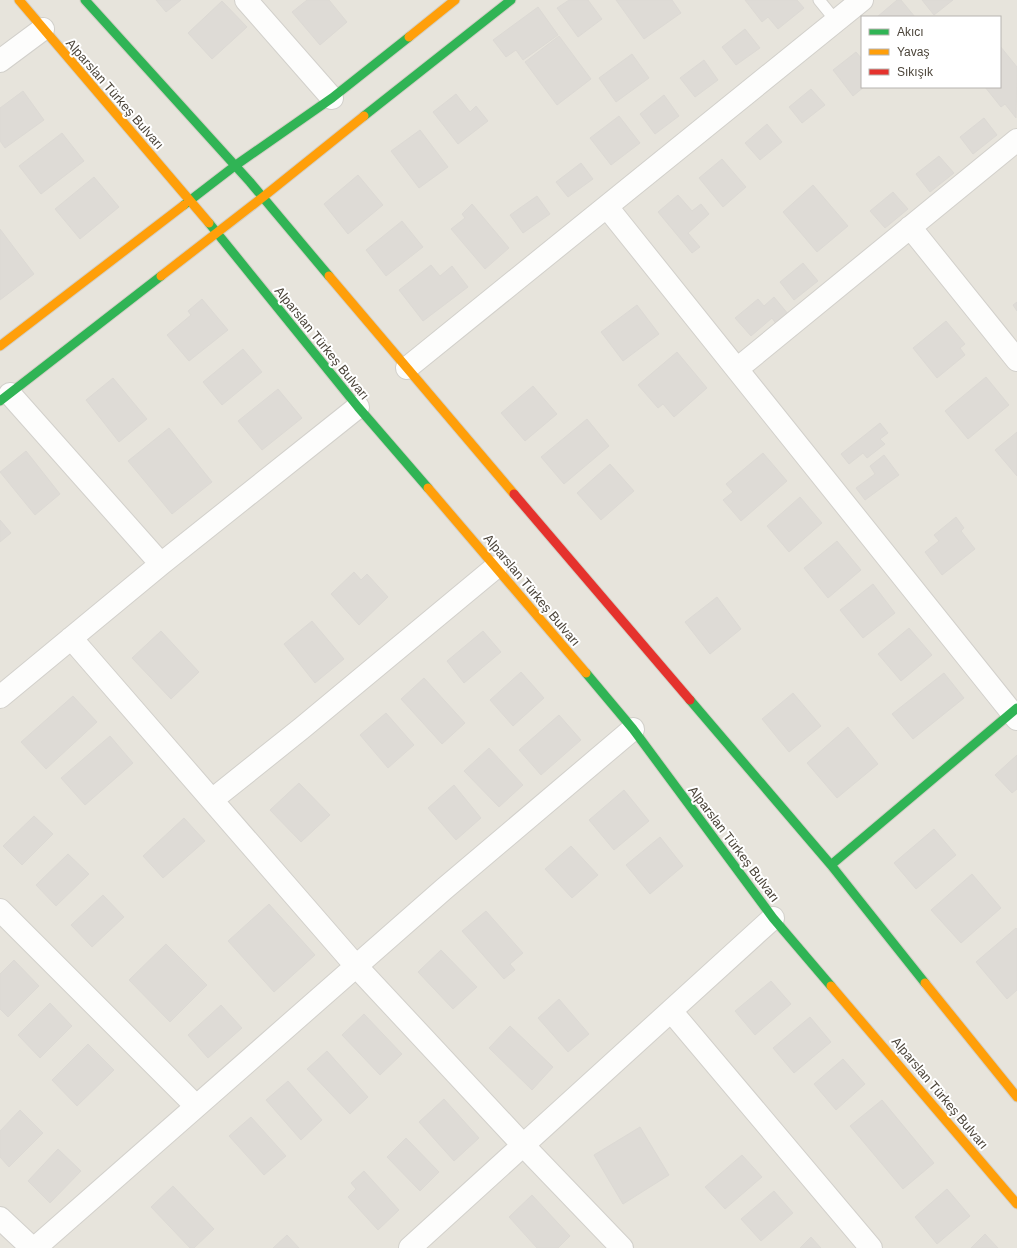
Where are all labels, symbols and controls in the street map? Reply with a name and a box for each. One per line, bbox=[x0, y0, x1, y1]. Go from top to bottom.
legend bbox=[861, 16, 1001, 88]
text: Akıcı bbox=[897, 25, 924, 39]
street label: Alparslan Türkeş Bulvarı bbox=[63, 36, 167, 152]
text: Yavaş bbox=[897, 45, 929, 59]
text: Sıkışık bbox=[897, 65, 934, 79]
street label: Alparslan Türkeş Bulvarı bbox=[272, 283, 372, 403]
street label: Alparslan Türkeş Bulvarı bbox=[481, 531, 583, 649]
street label: Alparslan Türkeş Bulvarı bbox=[685, 783, 783, 905]
street label: Alparslan Türkeş Bulvarı bbox=[889, 1034, 991, 1152]

